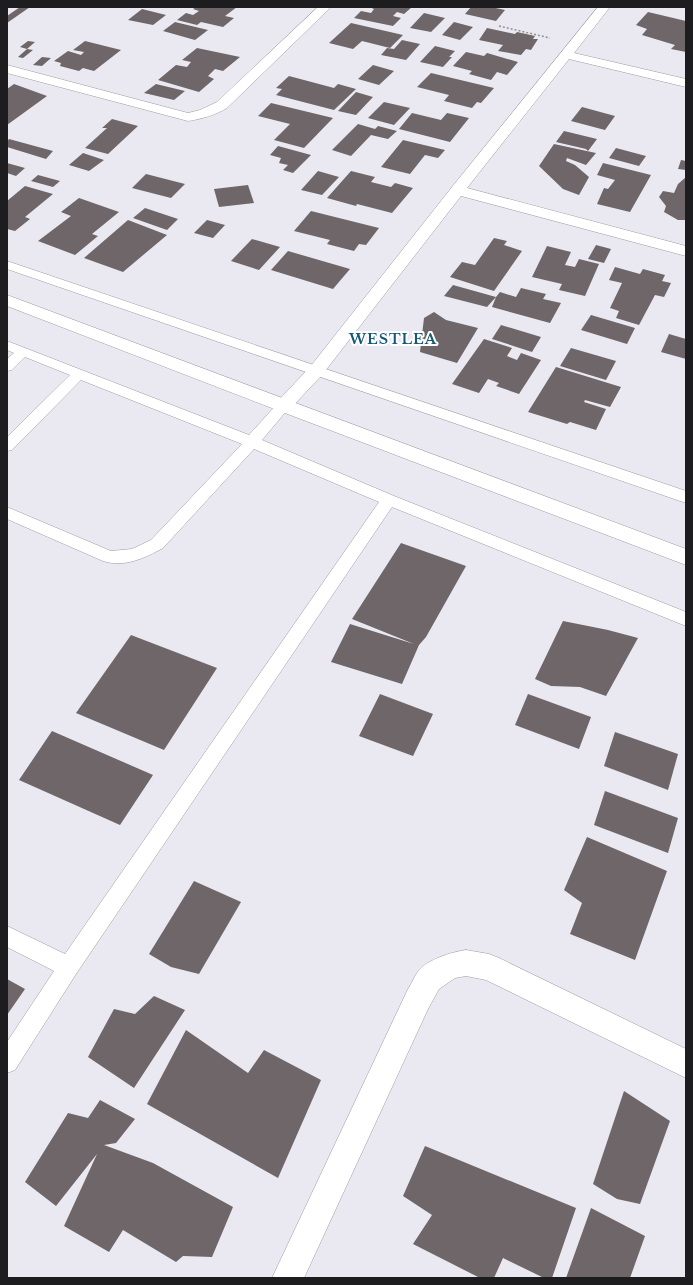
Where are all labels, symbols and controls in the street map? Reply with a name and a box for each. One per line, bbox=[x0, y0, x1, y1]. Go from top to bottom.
district label: WESTLEA bbox=[348, 330, 437, 348]

